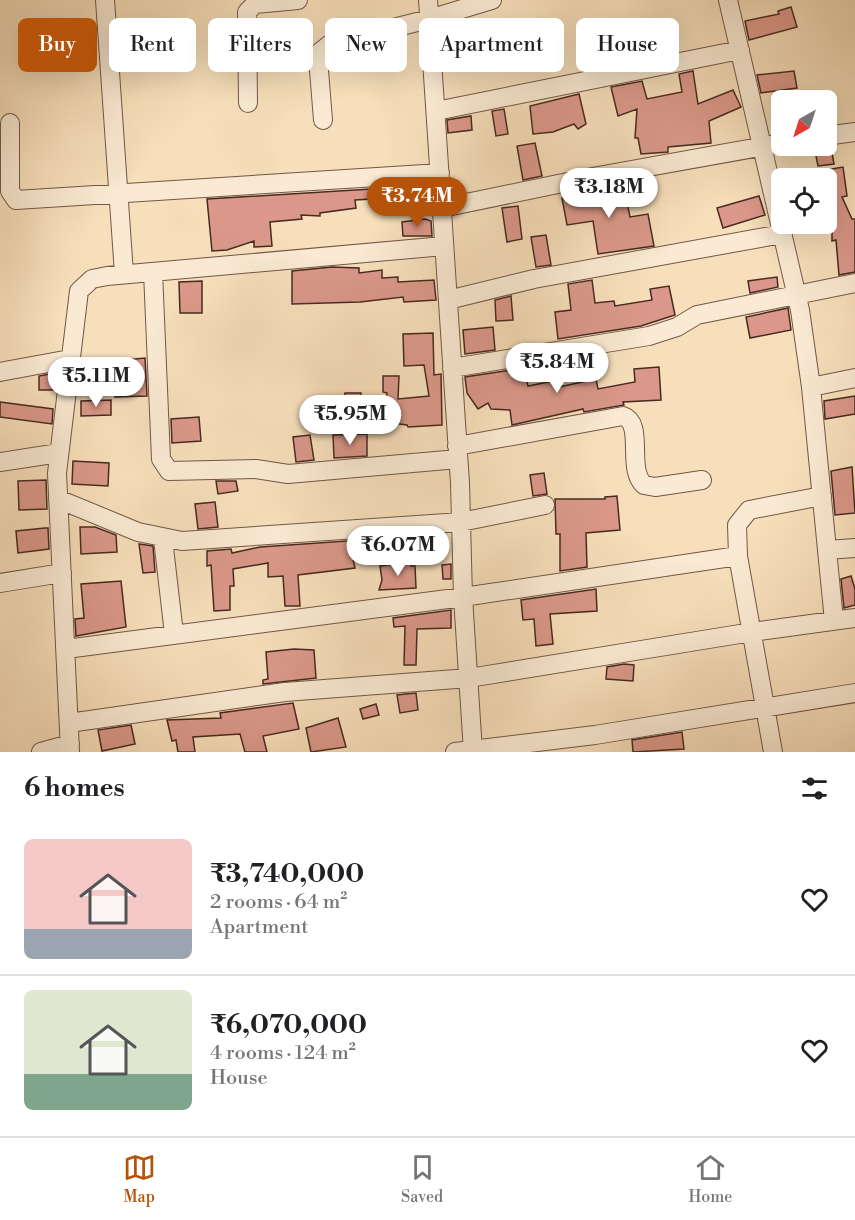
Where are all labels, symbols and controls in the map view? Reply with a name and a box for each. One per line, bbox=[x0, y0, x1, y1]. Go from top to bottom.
chip: Buy bbox=[18, 18, 97, 72]
chip: Rent bbox=[109, 18, 196, 72]
chip: Filters bbox=[208, 18, 313, 72]
chip: New bbox=[325, 18, 407, 72]
chip: Apartment bbox=[419, 18, 564, 72]
chip: House bbox=[576, 18, 679, 72]
north arrow bbox=[771, 90, 837, 156]
map controls bbox=[771, 90, 837, 234]
pin: ₹3.18M bbox=[560, 168, 658, 219]
button: locate bbox=[771, 168, 837, 234]
text: ₹3.18M bbox=[574, 175, 644, 200]
pin: ₹3.74M bbox=[368, 177, 466, 228]
text: ₹3.74M bbox=[381, 184, 453, 209]
pin: ₹5.84M bbox=[508, 343, 606, 394]
text: ₹5.84M bbox=[520, 350, 594, 375]
pin: ₹5.11M bbox=[47, 357, 145, 408]
text: ₹5.11M bbox=[62, 364, 130, 389]
pin: ₹5.95M bbox=[301, 395, 399, 446]
text: ₹5.95M bbox=[313, 402, 387, 427]
pin: ₹6.07M bbox=[349, 526, 447, 577]
text: ₹6.07M bbox=[361, 533, 435, 558]
text: 6 homes bbox=[24, 772, 125, 804]
icon: filters bbox=[798, 772, 831, 805]
text: ₹3,740,000 bbox=[210, 858, 364, 890]
icon: home bbox=[72, 863, 144, 935]
icon: heart bbox=[798, 883, 831, 916]
text: 2 rooms · 64 m² bbox=[210, 890, 347, 915]
text: Apartment bbox=[210, 915, 308, 940]
text: ₹6,070,000 bbox=[210, 1009, 367, 1041]
icon: home bbox=[72, 1014, 144, 1086]
icon: heart bbox=[798, 1034, 831, 1067]
text: 4 rooms · 124 m² bbox=[210, 1041, 356, 1066]
text: House bbox=[210, 1066, 268, 1091]
tab: Map bbox=[123, 1151, 156, 1207]
tab: Saved bbox=[401, 1151, 443, 1207]
tab: Home bbox=[688, 1151, 732, 1207]

